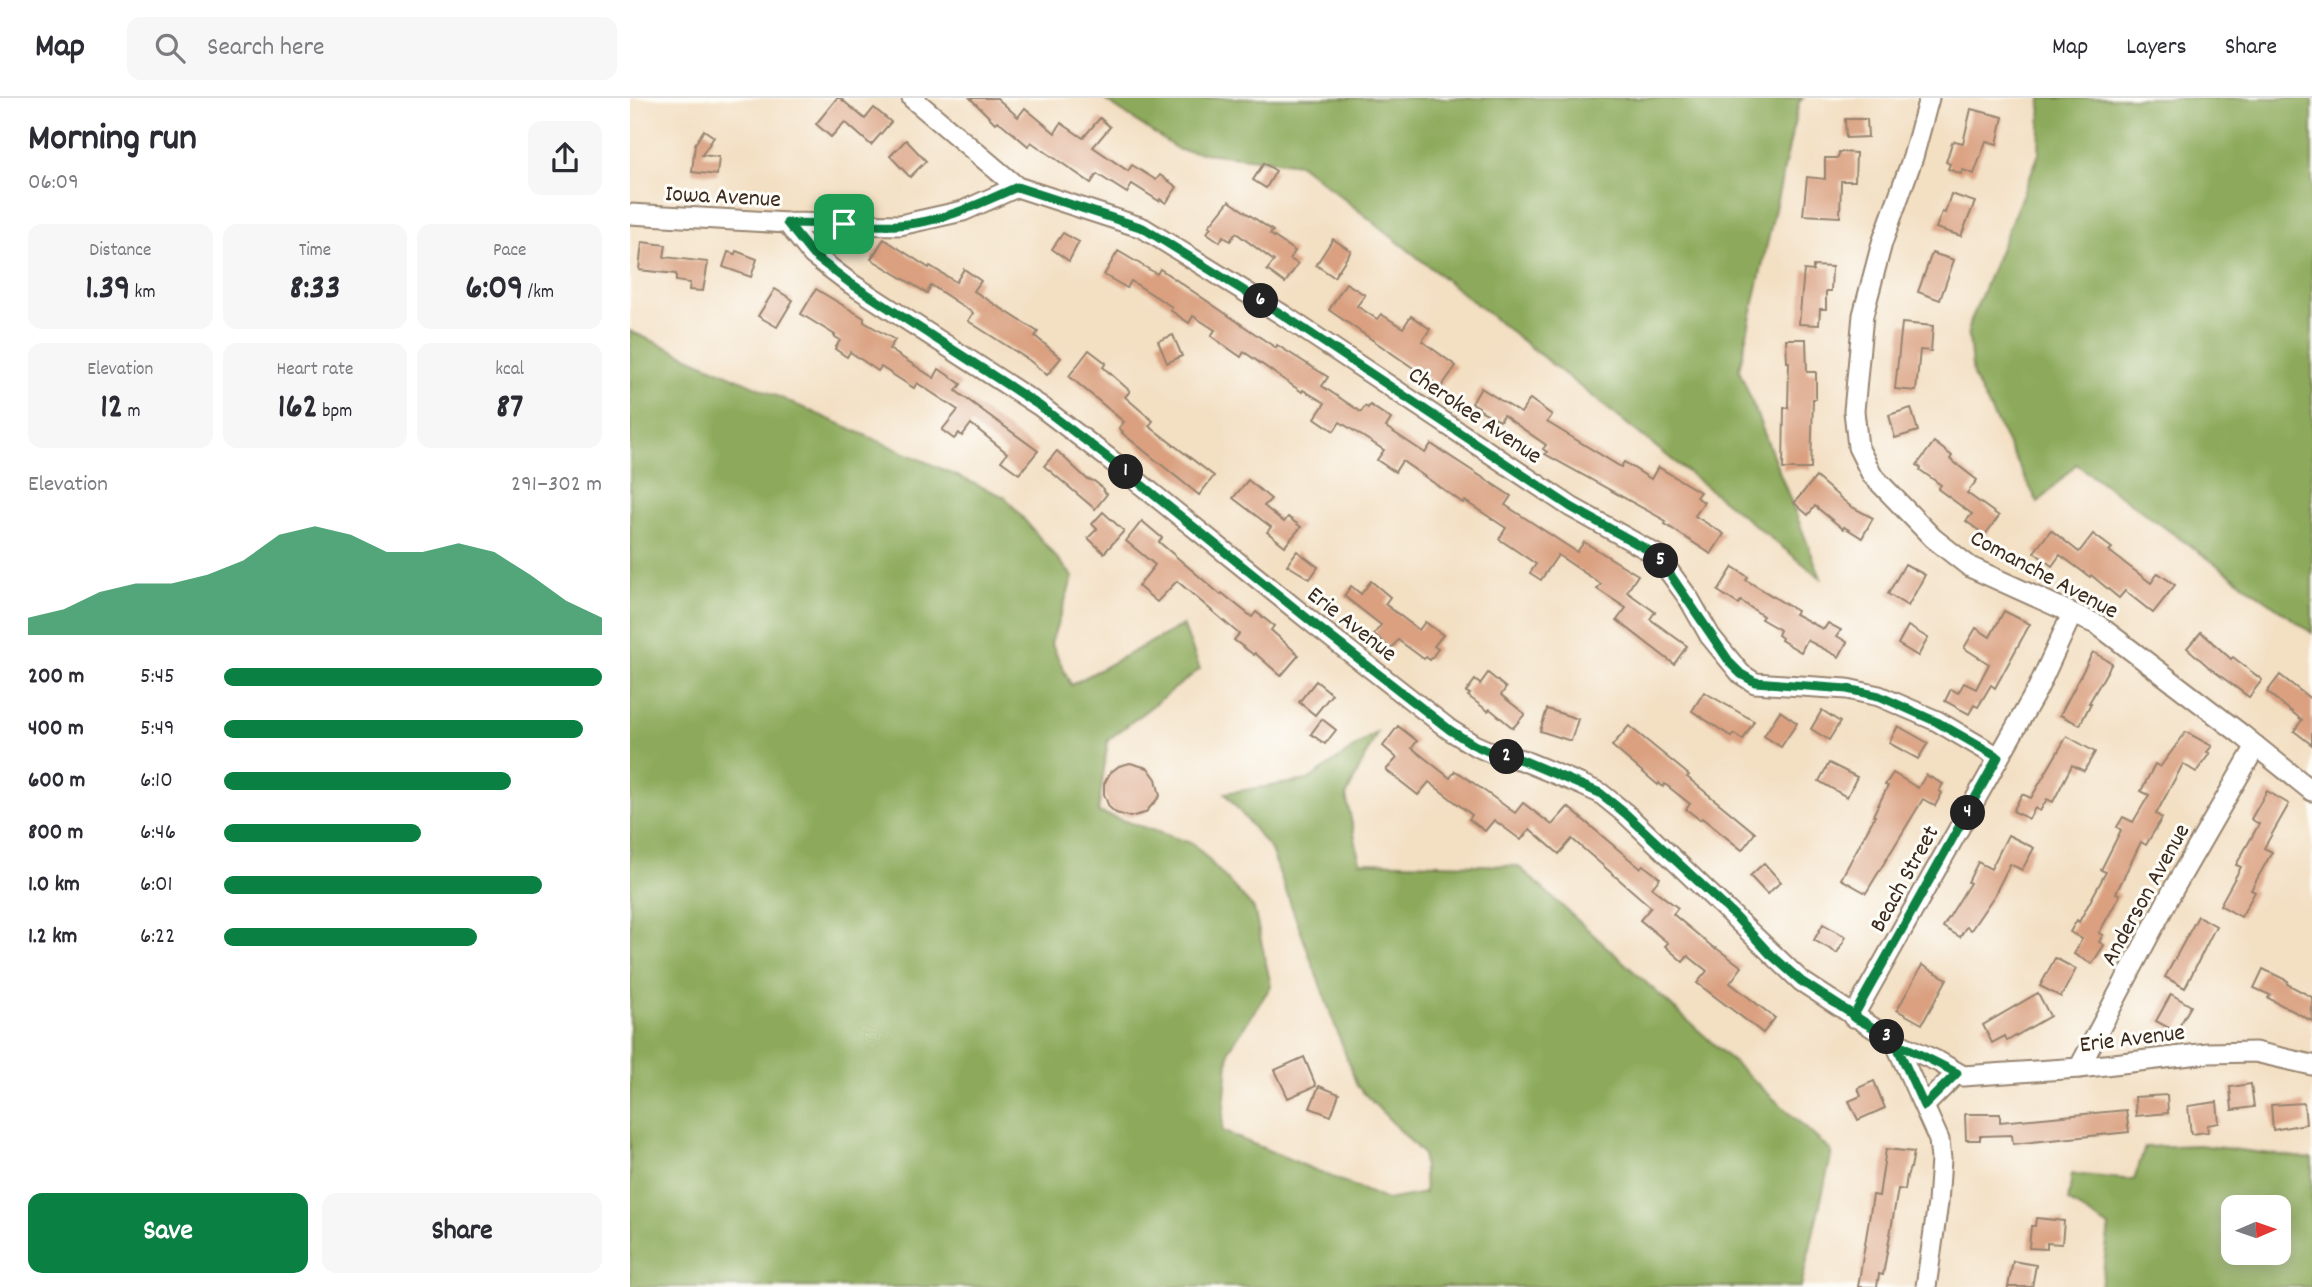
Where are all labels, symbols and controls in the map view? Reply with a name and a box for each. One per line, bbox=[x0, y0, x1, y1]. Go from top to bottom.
search box bbox=[127, 17, 617, 80]
text: Map bbox=[35, 25, 85, 72]
icon: search bbox=[151, 29, 189, 67]
text: Search here bbox=[207, 30, 325, 67]
text: Map bbox=[2052, 31, 2088, 65]
text: Layers bbox=[2126, 31, 2187, 65]
text: Share bbox=[2225, 31, 2277, 65]
text: Morning run bbox=[28, 113, 197, 168]
button: share bbox=[528, 121, 602, 195]
text: 06:09 bbox=[28, 167, 79, 200]
street label: Iowa Avenue bbox=[664, 178, 782, 218]
pin bbox=[814, 194, 874, 254]
icon: arrive bbox=[825, 205, 863, 243]
text: Distance bbox=[89, 238, 151, 265]
text: Time bbox=[299, 238, 331, 265]
text: Pace bbox=[493, 238, 526, 265]
text: 1.39 bbox=[85, 265, 130, 315]
text: 8:33 bbox=[290, 265, 340, 315]
text: 6:09 bbox=[465, 265, 523, 315]
text: km bbox=[130, 280, 155, 307]
text: /km bbox=[523, 280, 554, 307]
pin: 6 bbox=[1244, 284, 1278, 318]
text: 6 bbox=[1256, 287, 1265, 314]
text: Elevation bbox=[87, 357, 153, 384]
text: Heart rate bbox=[277, 357, 353, 384]
text: kcal bbox=[495, 357, 524, 384]
street label: Cherokee Avenue bbox=[1401, 359, 1548, 474]
text: 12 bbox=[100, 384, 123, 434]
text: 162 bbox=[278, 384, 318, 434]
text: 87 bbox=[496, 384, 523, 434]
text: m bbox=[123, 399, 141, 426]
text: bpm bbox=[318, 399, 352, 426]
pin: 1 bbox=[1108, 454, 1144, 490]
text: 1 bbox=[1123, 458, 1128, 485]
text: Elevation bbox=[28, 469, 108, 502]
text: 291–302 m bbox=[511, 469, 602, 502]
street label: Comanche Avenue bbox=[1963, 522, 2124, 629]
pin: 5 bbox=[1644, 544, 1678, 578]
text: 5 bbox=[1656, 547, 1665, 574]
street label: Erie Avenue bbox=[1299, 579, 1403, 671]
text: 200 m bbox=[28, 661, 84, 694]
text: 5:45 bbox=[140, 661, 175, 694]
text: 400 m bbox=[28, 713, 84, 746]
text: 5:49 bbox=[140, 713, 175, 746]
pin: 2 bbox=[1490, 740, 1524, 774]
text: 2 bbox=[1502, 743, 1511, 770]
text: 600 m bbox=[28, 765, 85, 798]
text: 6:10 bbox=[140, 765, 173, 798]
pin: 4 bbox=[1950, 796, 1986, 830]
text: 4 bbox=[1964, 799, 1971, 826]
text: 800 m bbox=[28, 817, 83, 850]
text: 6:46 bbox=[140, 817, 176, 850]
street label: Anderson Avenue bbox=[2093, 818, 2200, 973]
street label: Beach Street bbox=[1862, 820, 1949, 939]
text: 1.0 km bbox=[28, 869, 80, 902]
text: 6:01 bbox=[140, 869, 173, 902]
text: 1.2 km bbox=[28, 921, 77, 954]
text: 6:22 bbox=[140, 921, 175, 954]
street label: Erie Avenue bbox=[2078, 1017, 2187, 1063]
pin: 3 bbox=[1870, 1020, 1904, 1054]
text: 3 bbox=[1882, 1023, 1891, 1050]
button: Save bbox=[28, 1193, 308, 1273]
button: Share bbox=[322, 1193, 602, 1273]
north arrow bbox=[2221, 1195, 2291, 1265]
map controls bbox=[2221, 1195, 2291, 1265]

